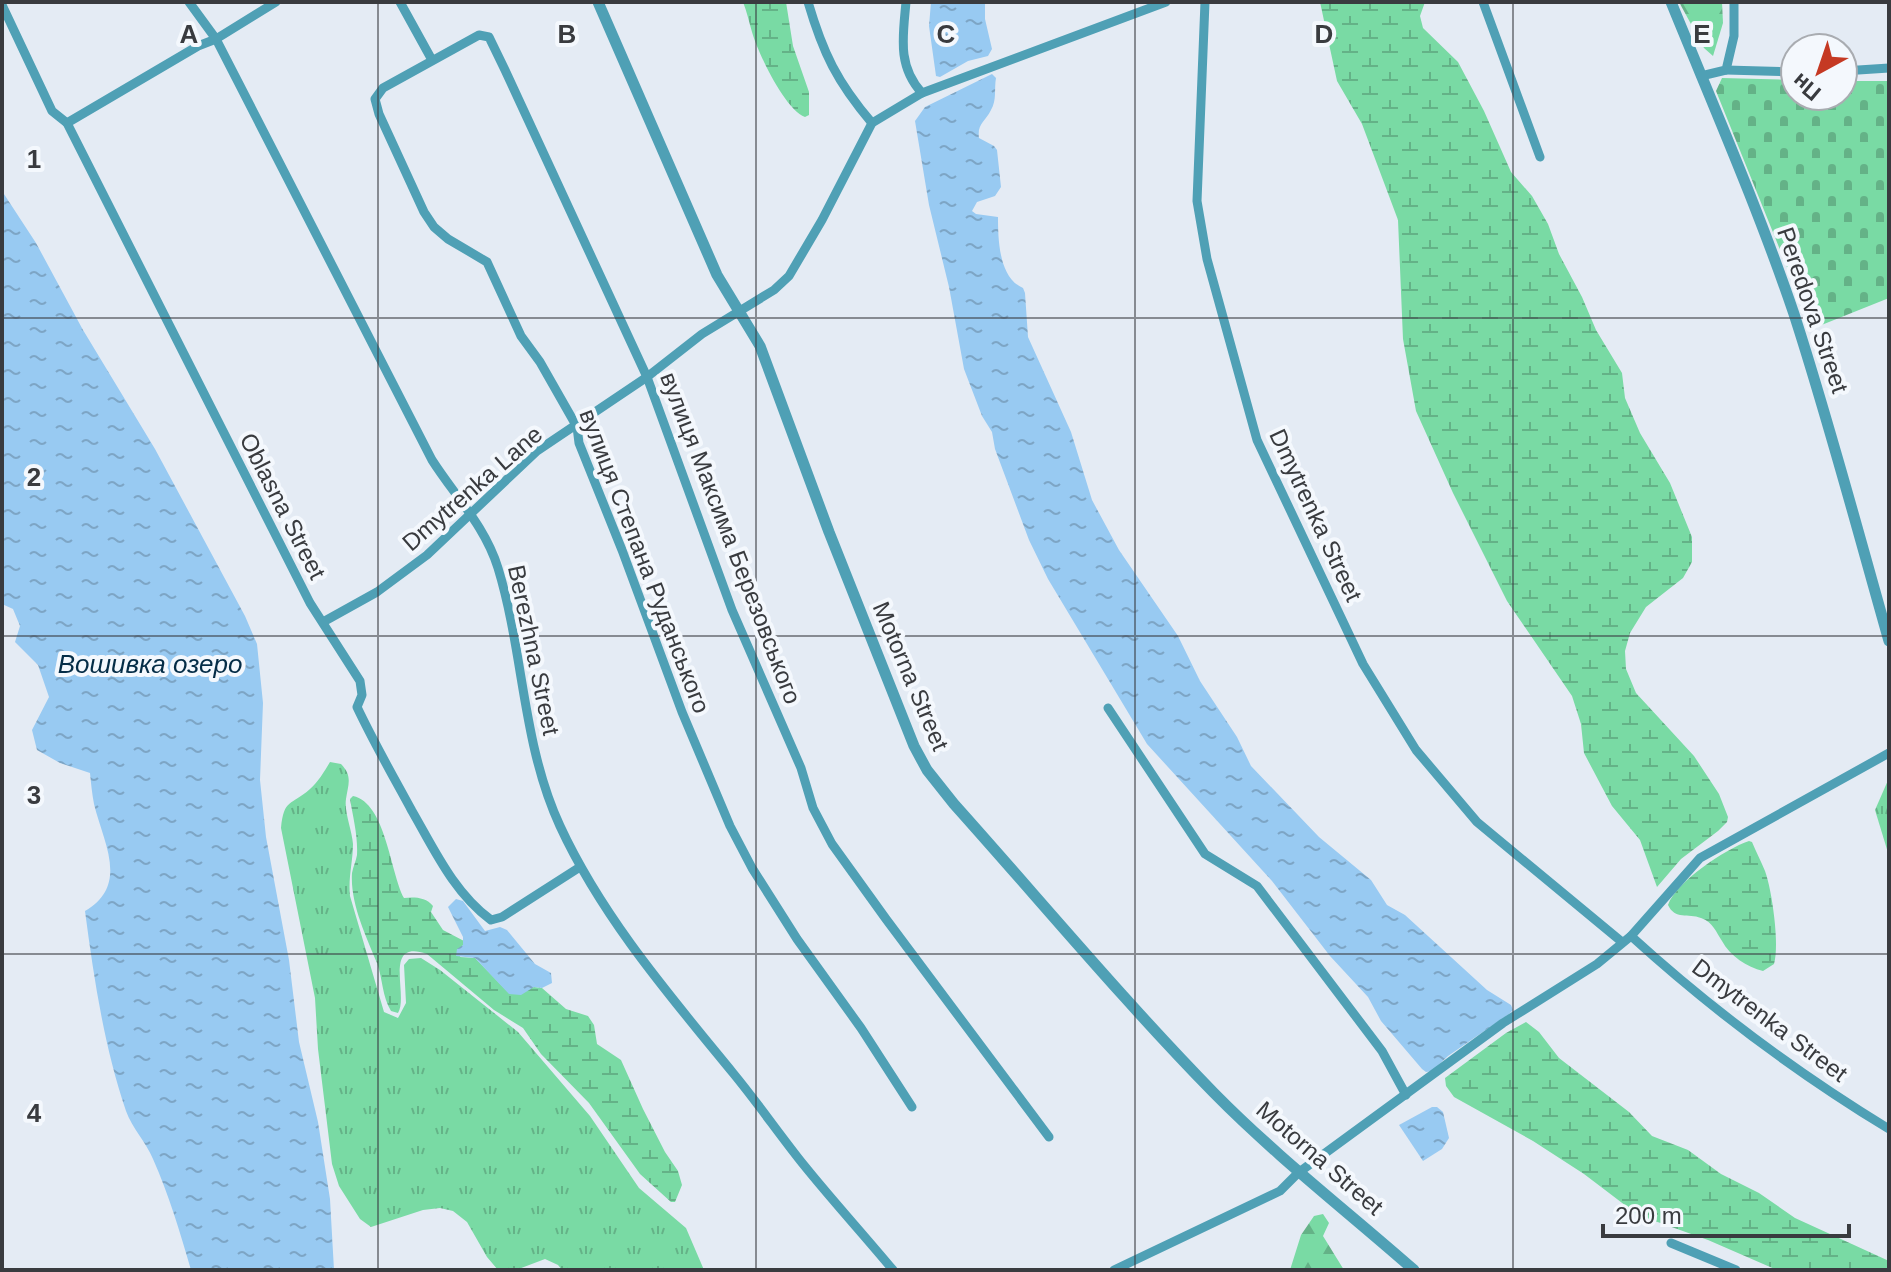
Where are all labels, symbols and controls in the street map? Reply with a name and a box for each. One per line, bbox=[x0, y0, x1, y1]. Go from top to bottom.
text: A bbox=[180, 19, 199, 49]
text: B bbox=[558, 19, 576, 49]
text: C bbox=[937, 19, 956, 49]
text: D bbox=[1315, 19, 1333, 49]
text: E bbox=[1693, 19, 1711, 49]
north arrow bbox=[1779, 32, 1859, 112]
text: Пн bbox=[1787, 68, 1826, 106]
text: 1 bbox=[27, 144, 41, 174]
street label: Peredova Street bbox=[1772, 224, 1854, 397]
street label: вулиця Максима Березовського bbox=[655, 368, 807, 708]
street label: вулиця Степана Руданського bbox=[574, 405, 716, 717]
street label: Dmytrenka Lane bbox=[397, 420, 547, 556]
street label: Dmytrenka Street bbox=[1264, 425, 1368, 606]
street label: Oblasna Street bbox=[235, 429, 332, 584]
text: 2 bbox=[27, 462, 41, 492]
street label: Berezhna Street bbox=[503, 562, 565, 738]
street label: Motorna Street bbox=[868, 598, 955, 755]
water label: Вошивка озеро bbox=[58, 649, 242, 679]
text: 3 bbox=[27, 780, 41, 810]
street label: Dmytrenka Street bbox=[1687, 953, 1853, 1087]
street label: Motorna Street bbox=[1251, 1096, 1389, 1220]
text: 4 bbox=[27, 1098, 42, 1128]
scale bar bbox=[1603, 1188, 1849, 1238]
text: 200 m bbox=[1615, 1202, 1682, 1229]

